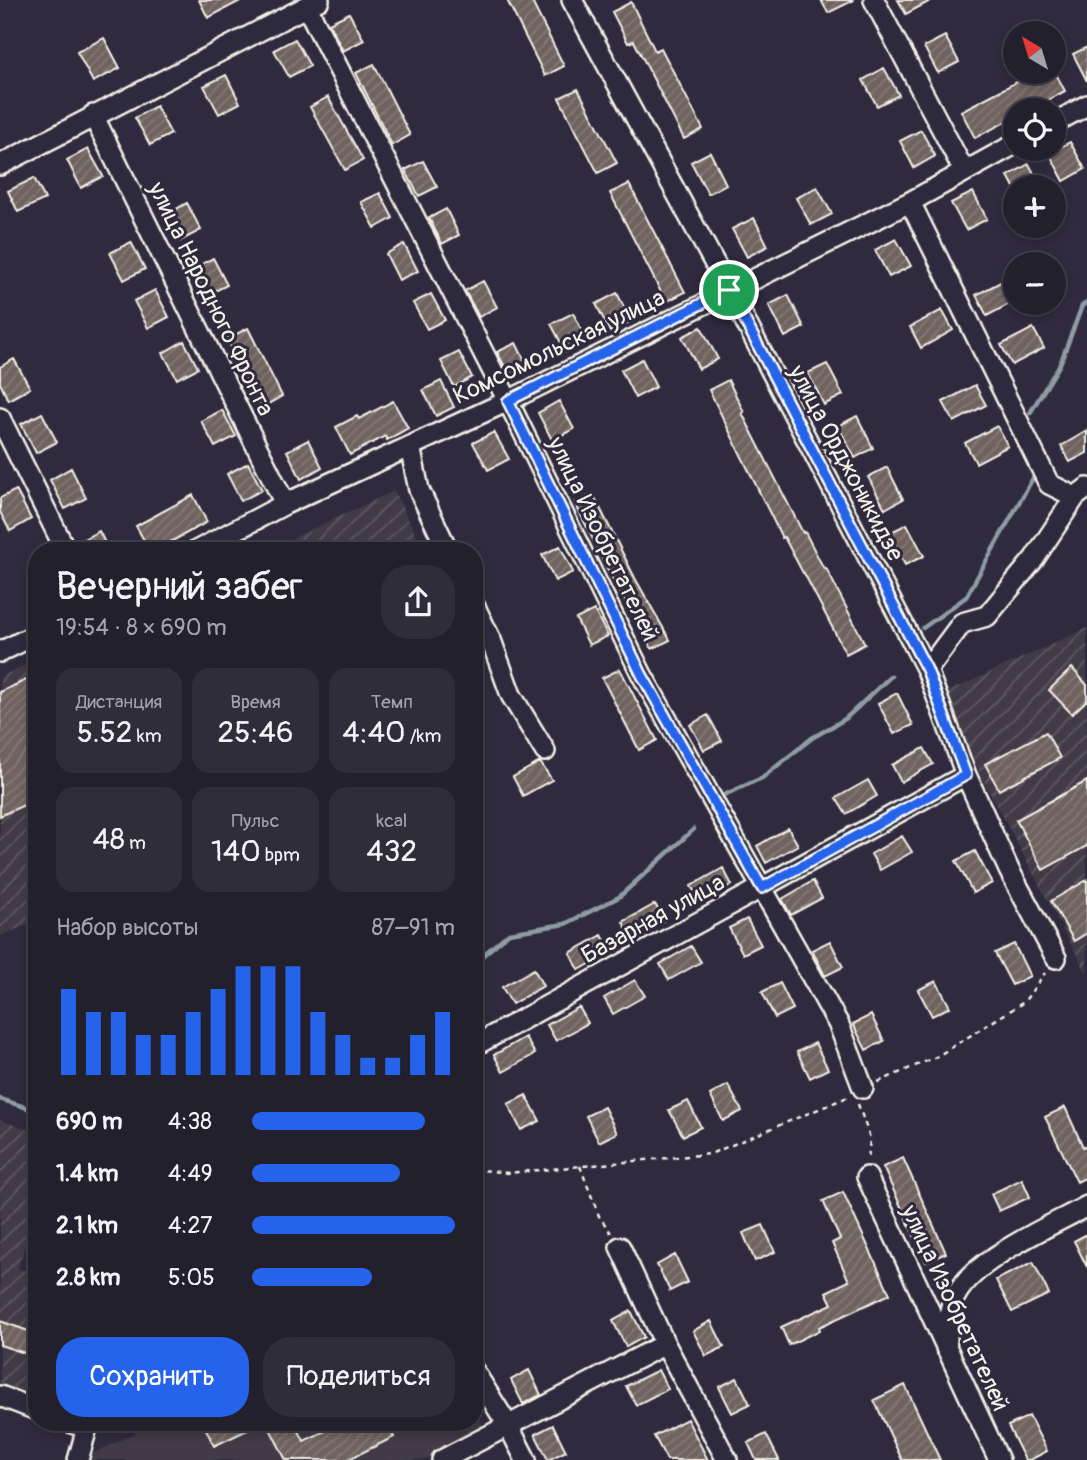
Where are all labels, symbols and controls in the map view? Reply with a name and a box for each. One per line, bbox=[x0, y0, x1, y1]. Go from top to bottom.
north arrow bbox=[1003, 21, 1066, 84]
map controls bbox=[1003, 21, 1066, 315]
button: locate bbox=[1003, 98, 1066, 161]
button: + bbox=[1003, 175, 1066, 238]
street label: улица Народного Фронта bbox=[141, 176, 280, 421]
button: − bbox=[1003, 252, 1066, 315]
pin bbox=[699, 260, 759, 320]
icon: arrive bbox=[710, 271, 748, 309]
street label: Комсомольская улица bbox=[448, 283, 670, 411]
street label: улица Орджоникидзе bbox=[782, 359, 910, 566]
street label: улица Изобретателей bbox=[540, 431, 665, 646]
text: Вечерний забег bbox=[56, 563, 303, 611]
button: share bbox=[381, 565, 455, 639]
text: 19:54 · 8 × 690 m bbox=[56, 613, 227, 642]
text: Дистанция bbox=[76, 690, 162, 714]
text: Время bbox=[230, 690, 281, 714]
text: Темп bbox=[371, 690, 413, 714]
text: 5.52 bbox=[77, 714, 133, 751]
text: 25:46 bbox=[218, 714, 293, 751]
text: 4:40 bbox=[342, 714, 406, 751]
text: km bbox=[133, 724, 162, 748]
text: /km bbox=[406, 724, 441, 748]
text: Пульс bbox=[232, 809, 279, 833]
text: kcal bbox=[376, 809, 407, 833]
text: 48 bbox=[92, 821, 125, 858]
text: m bbox=[125, 831, 146, 855]
text: 140 bbox=[211, 833, 261, 870]
text: 432 bbox=[366, 833, 417, 870]
text: bpm bbox=[261, 843, 300, 867]
street label: Базарная улица bbox=[576, 868, 730, 970]
text: Набор высоты bbox=[56, 913, 198, 942]
text: 87–91 m bbox=[371, 913, 455, 942]
text: 690 m bbox=[56, 1107, 122, 1136]
text: 4:38 bbox=[168, 1107, 212, 1136]
text: 1.4 km bbox=[56, 1159, 118, 1188]
text: 4:49 bbox=[168, 1159, 213, 1188]
street label: улица Изобретателей bbox=[894, 1200, 1015, 1416]
text: 2.1 km bbox=[56, 1211, 118, 1240]
text: 4:27 bbox=[168, 1211, 213, 1240]
text: 2.8 km bbox=[56, 1263, 121, 1292]
text: 5:05 bbox=[168, 1263, 215, 1292]
button: Сохранить bbox=[56, 1337, 249, 1417]
button: Поделиться bbox=[263, 1337, 455, 1417]

